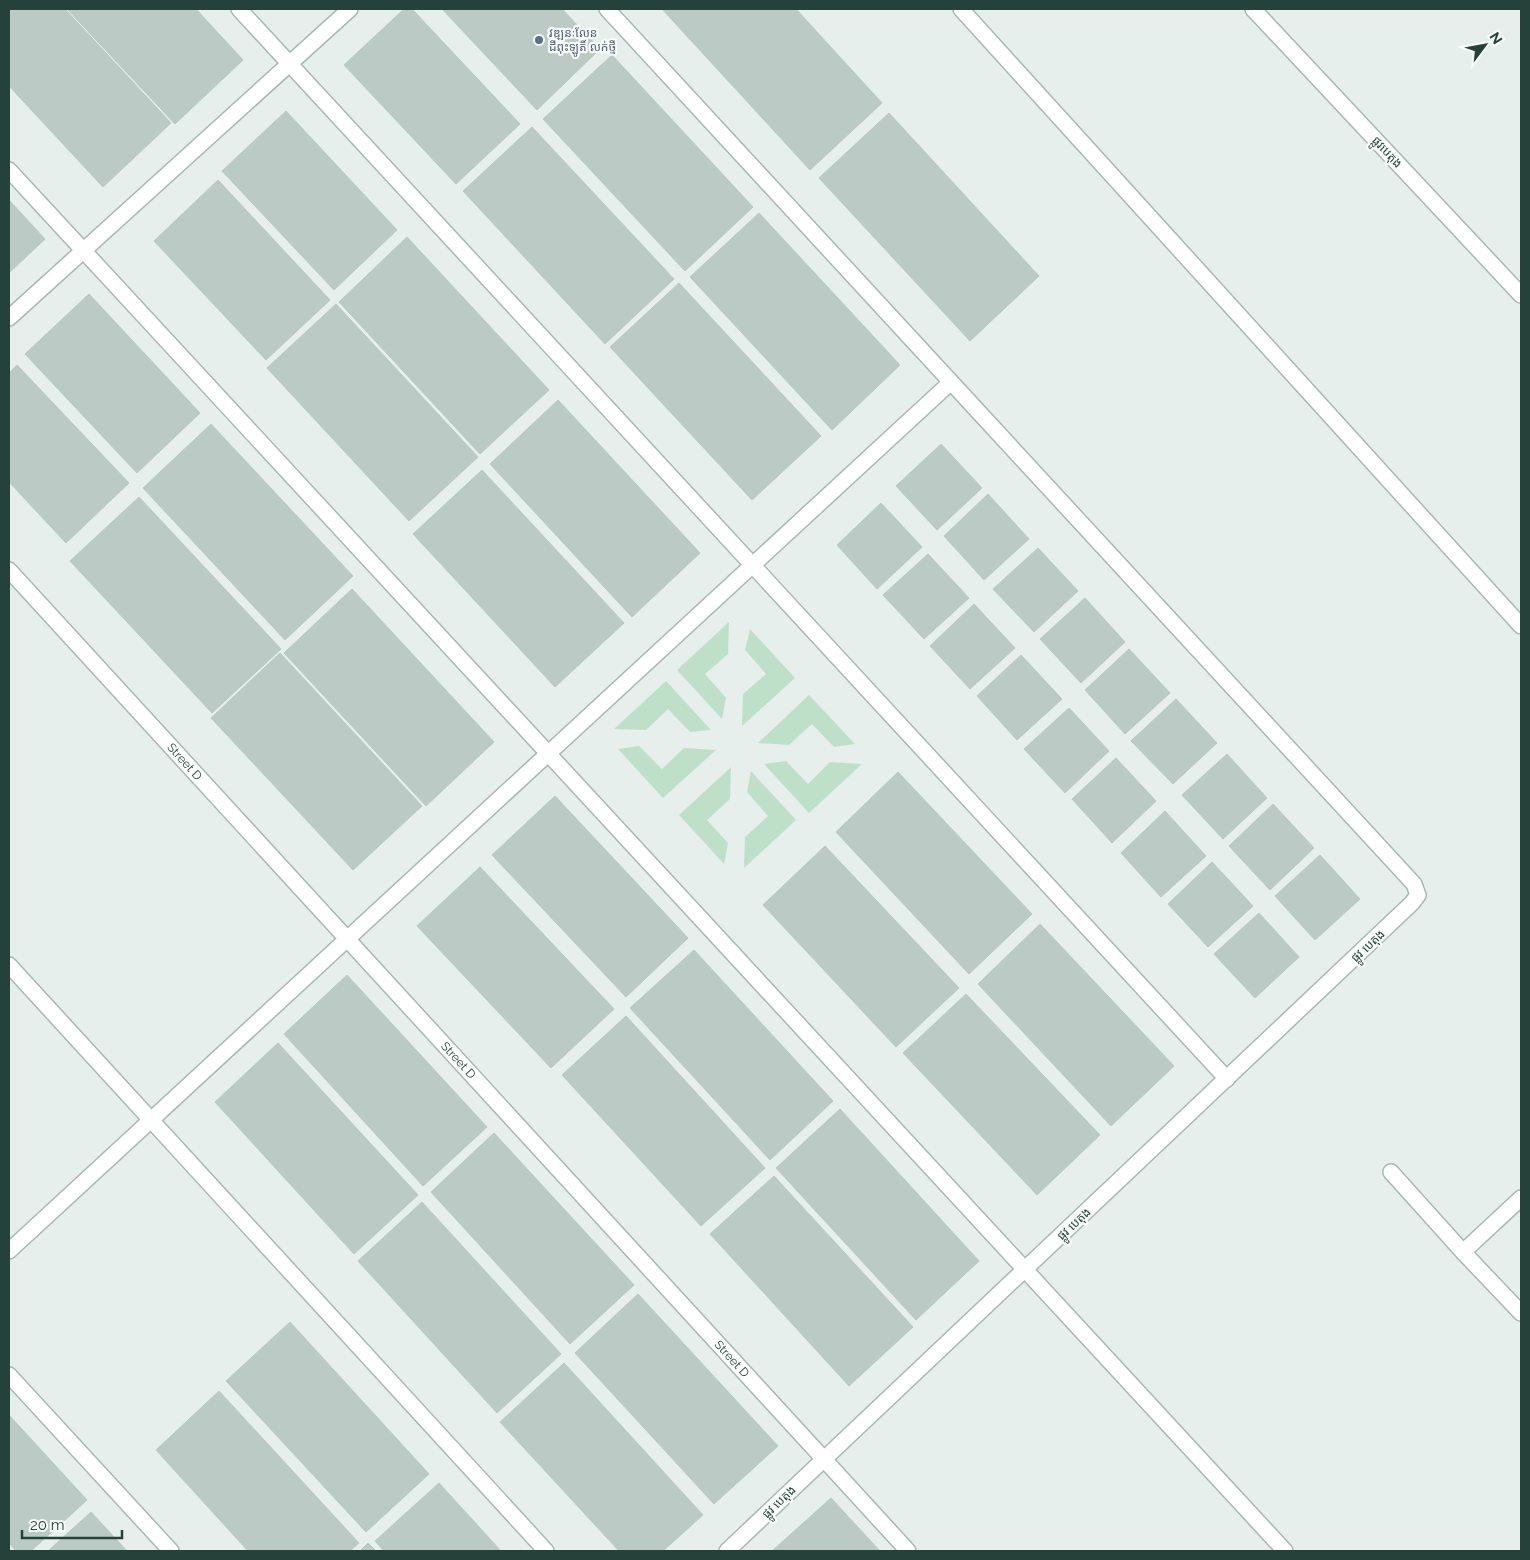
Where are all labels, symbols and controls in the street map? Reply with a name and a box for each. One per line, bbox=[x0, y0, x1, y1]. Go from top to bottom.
north arrow bbox=[1460, 20, 1510, 70]
place label: វឌ្ឍនៈលែន ដីពុះឡូតិ៍ លក់ថ្មី bbox=[549, 26, 616, 57]
text: N bbox=[1486, 29, 1506, 47]
marker: វឌ្ឍនៈលែន ដីពុះឡូតិ៍ លក់ថ្មី bbox=[533, 34, 545, 46]
street label: ផ្លូវបេតុង bbox=[1366, 133, 1405, 173]
street label: Street D bbox=[164, 740, 205, 783]
street label: ផ្លូវ បេតុង bbox=[1348, 927, 1390, 968]
street label: Street D bbox=[438, 1039, 479, 1082]
street label: ផ្លូវ បេតុង bbox=[1054, 1205, 1096, 1246]
street label: Street D bbox=[712, 1338, 753, 1380]
street label: ផ្លូវ បេតុង bbox=[759, 1483, 801, 1524]
scale bar bbox=[22, 1508, 122, 1540]
text: 20 m bbox=[30, 1516, 65, 1534]

